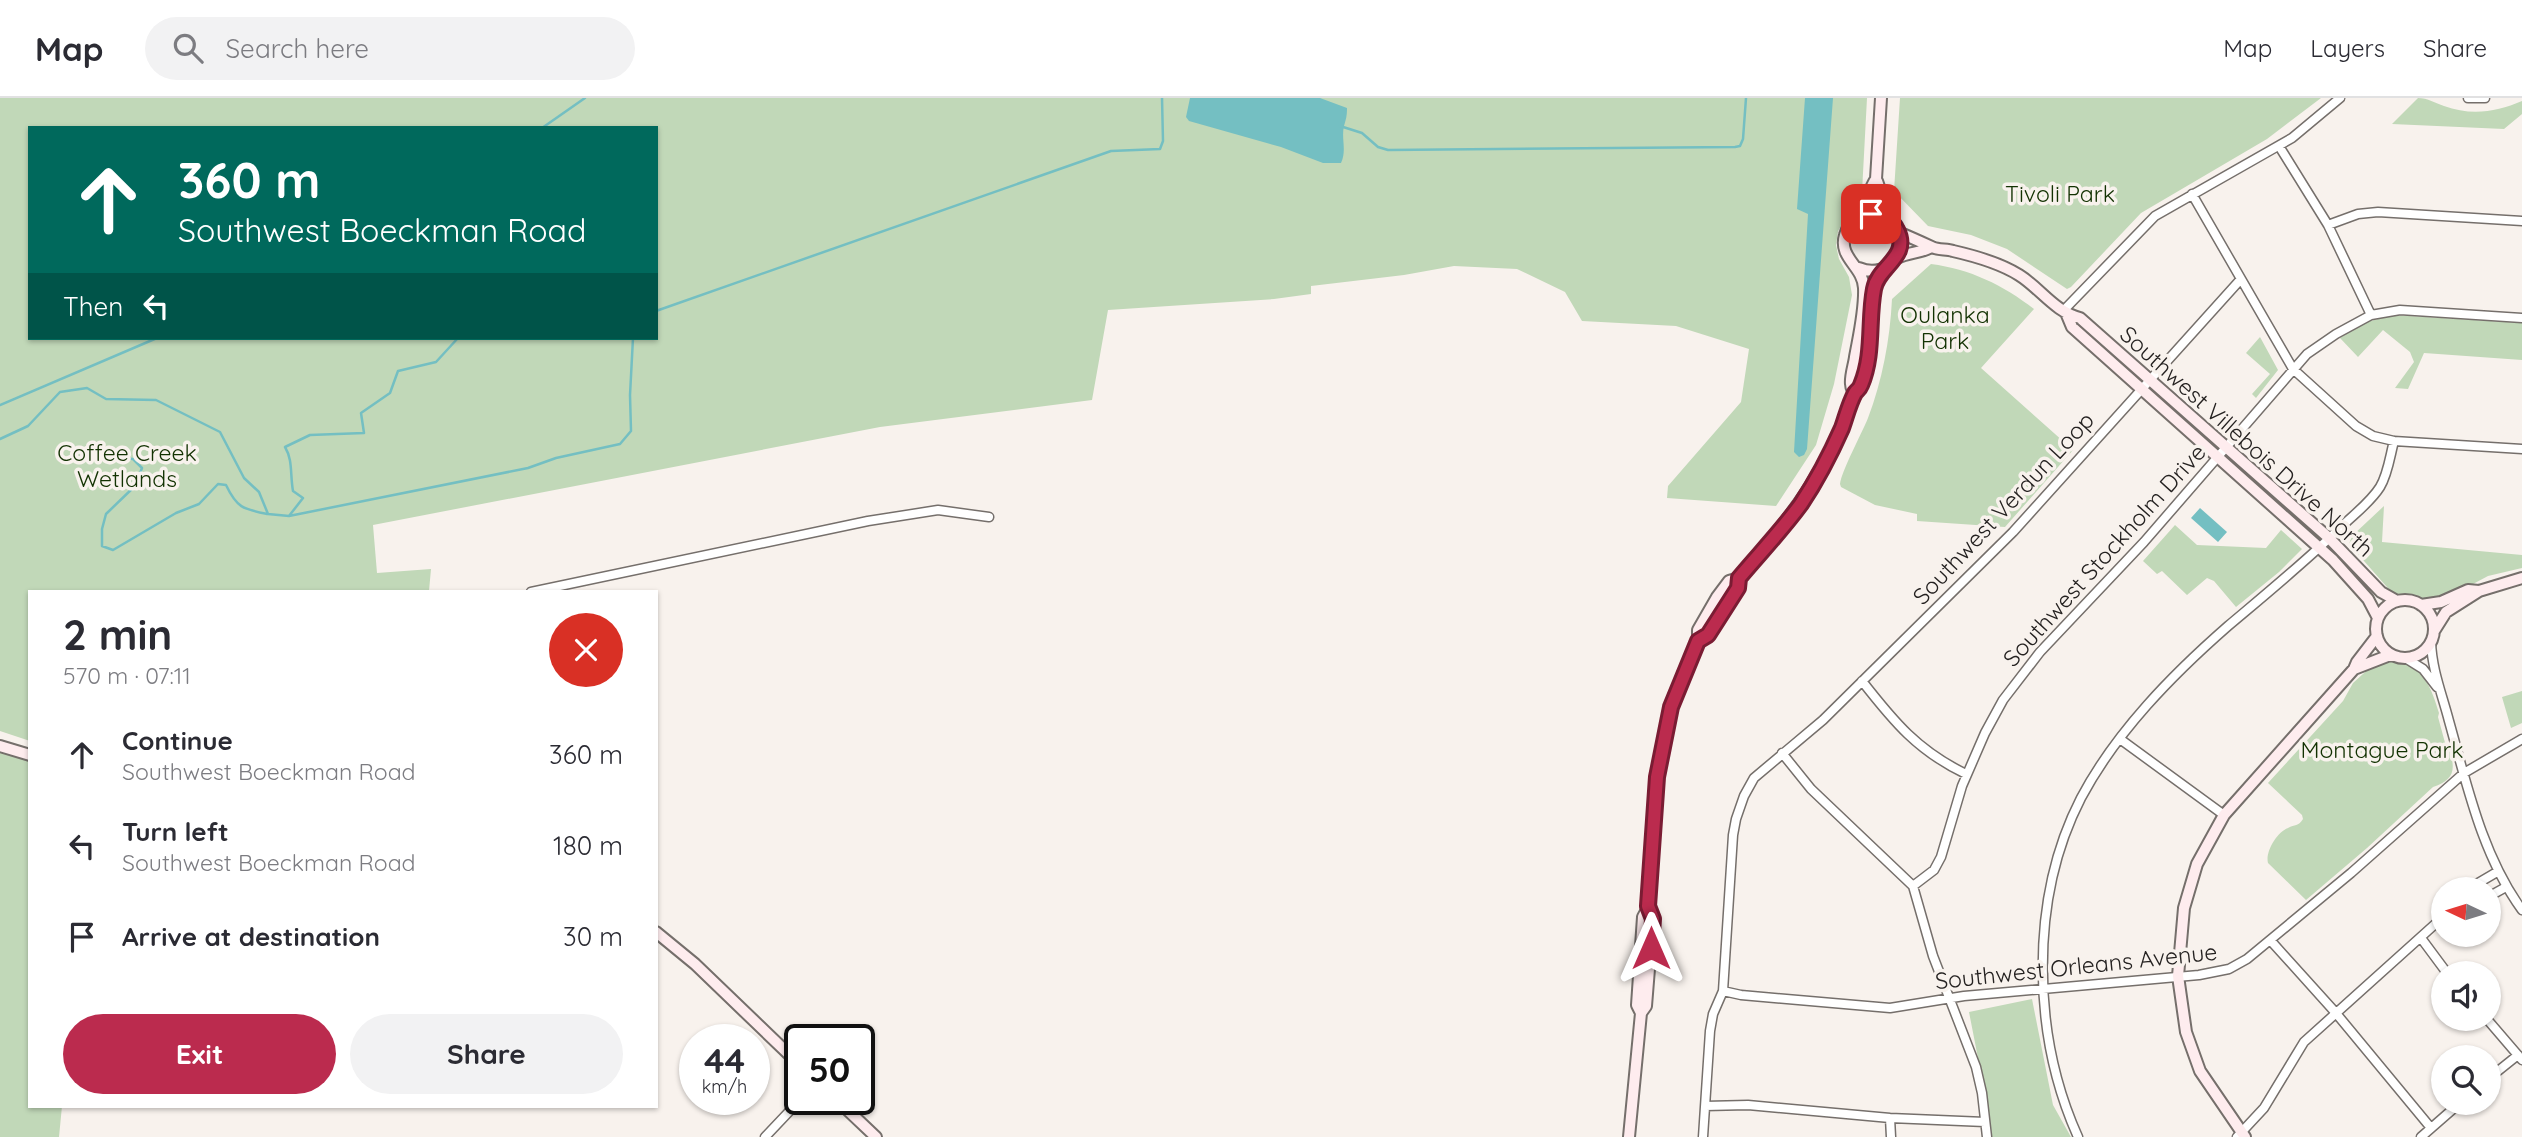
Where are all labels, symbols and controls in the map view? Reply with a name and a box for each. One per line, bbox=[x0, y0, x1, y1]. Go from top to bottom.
search box bbox=[145, 17, 635, 80]
text: Map bbox=[35, 28, 103, 69]
icon: search bbox=[169, 29, 207, 67]
text: Search here bbox=[225, 32, 369, 65]
text: Map bbox=[2223, 33, 2272, 63]
text: Layers bbox=[2310, 33, 2385, 63]
text: Share bbox=[2423, 33, 2487, 63]
text: 360 m bbox=[178, 149, 320, 210]
icon: ahead bbox=[63, 154, 154, 245]
park label: Tivoli Park bbox=[2005, 179, 2115, 208]
pin bbox=[1841, 184, 1901, 244]
icon: arrive bbox=[1852, 195, 1890, 233]
text: Southwest Boeckman Road bbox=[178, 210, 586, 250]
icon: left bbox=[137, 287, 175, 325]
text: Then bbox=[63, 290, 123, 323]
park label: Oulanka Park bbox=[1900, 300, 1990, 355]
street label: Southwest Villebois Drive North bbox=[2114, 319, 2380, 563]
street label: Southwest Verdun Loop bbox=[1906, 406, 2100, 610]
park label: Coffee Creek Wetlands bbox=[57, 438, 197, 493]
street label: Southwest Stockholm Drive bbox=[1996, 438, 2212, 672]
text: 2 min bbox=[63, 608, 172, 661]
button: close bbox=[549, 613, 623, 687]
text: 570 m · 07:11 bbox=[63, 661, 191, 690]
text: Continue bbox=[122, 724, 233, 757]
park label: Montague Park bbox=[2300, 735, 2464, 764]
icon: ahead bbox=[63, 736, 101, 774]
text: 360 m bbox=[549, 738, 623, 771]
text: Southwest Boeckman Road bbox=[122, 757, 416, 786]
text: Turn left bbox=[122, 815, 229, 848]
icon: left bbox=[63, 827, 101, 865]
text: 180 m bbox=[553, 829, 623, 862]
text: Southwest Boeckman Road bbox=[122, 848, 416, 877]
north arrow bbox=[2431, 877, 2501, 947]
map controls bbox=[2431, 877, 2501, 1115]
position arrow bbox=[1614, 911, 1688, 985]
icon: arrive bbox=[63, 918, 101, 956]
text: Arrive at destination bbox=[122, 920, 380, 953]
text: 30 m bbox=[563, 920, 623, 953]
street label: Southwest Orleans Avenue bbox=[1934, 937, 2218, 995]
button: sound bbox=[2431, 961, 2501, 1031]
button: Exit bbox=[63, 1014, 336, 1094]
button: Share bbox=[350, 1014, 623, 1094]
speed limit sign: 50 bbox=[784, 1024, 875, 1115]
text: 44 bbox=[704, 1038, 745, 1082]
button: search bbox=[2431, 1045, 2501, 1115]
text: km/h bbox=[702, 1075, 747, 1098]

